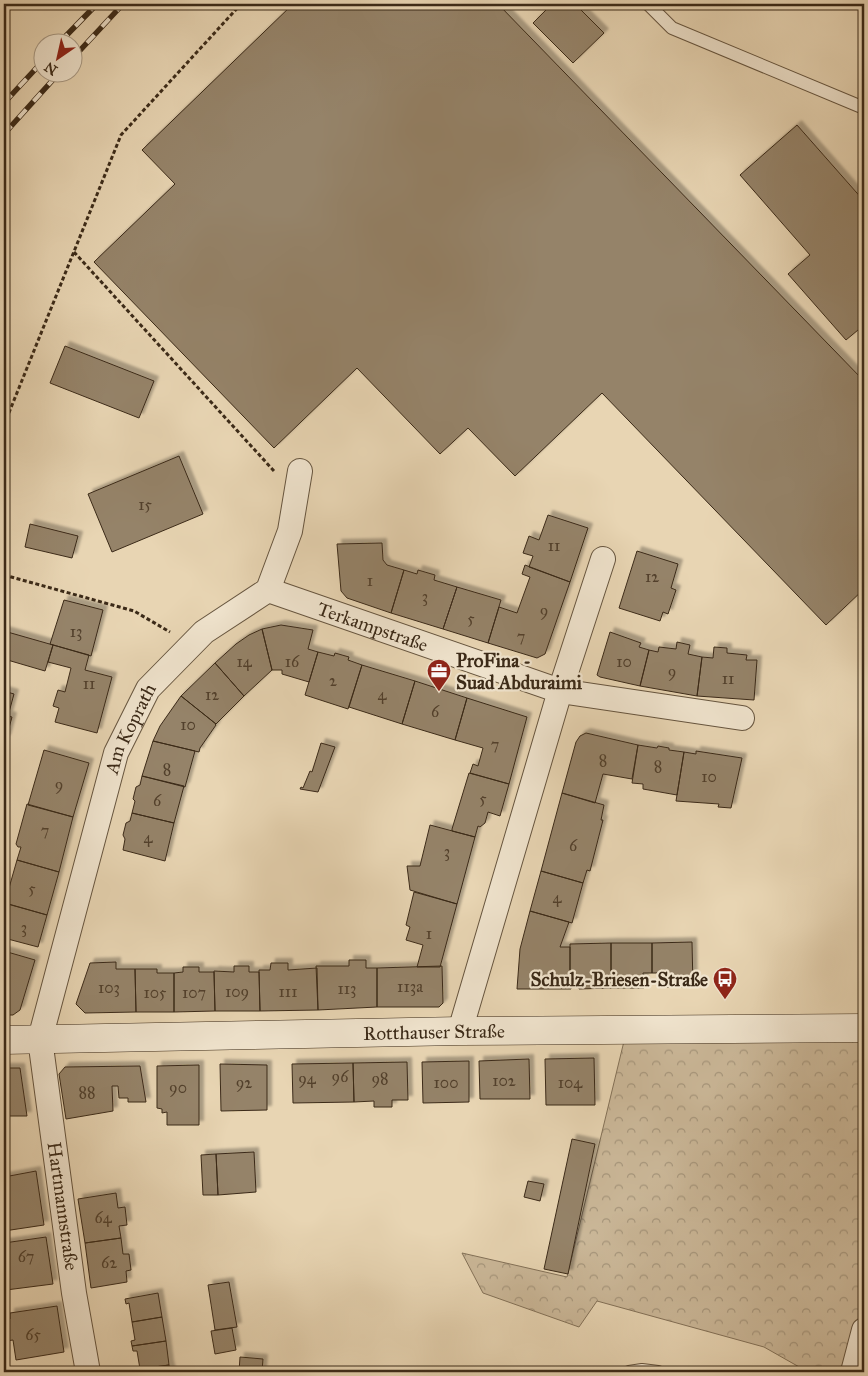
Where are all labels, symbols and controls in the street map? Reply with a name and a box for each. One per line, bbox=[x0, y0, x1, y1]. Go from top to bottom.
north arrow bbox=[32, 32, 82, 82]
text: N bbox=[41, 58, 61, 79]
house number: 15 bbox=[138, 495, 152, 514]
house number: 11 bbox=[548, 536, 560, 555]
house number: 12 bbox=[645, 567, 659, 586]
house number: 1 bbox=[367, 571, 373, 590]
house number: 3 bbox=[422, 587, 428, 606]
street label: Terkampstraße bbox=[315, 597, 431, 656]
house number: 9 bbox=[540, 601, 548, 620]
house number: 5 bbox=[467, 609, 475, 628]
house number: 13 bbox=[70, 622, 82, 641]
house number: 7 bbox=[517, 627, 525, 646]
place label: ProFina - Suad Abduraimi bbox=[456, 649, 583, 694]
house number: 14 bbox=[236, 652, 253, 671]
house number: 16 bbox=[285, 652, 300, 671]
house number: 10 bbox=[616, 652, 632, 671]
office icon: ProFina - Suad Abduraimi bbox=[426, 658, 452, 692]
house number: 9 bbox=[668, 662, 676, 681]
house number: 11 bbox=[722, 669, 734, 688]
house number: 2 bbox=[329, 671, 337, 690]
house number: 11 bbox=[83, 674, 95, 693]
street label: Am Koprath bbox=[99, 679, 161, 777]
house number: 12 bbox=[205, 685, 219, 704]
house number: 4 bbox=[378, 685, 388, 704]
house number: 6 bbox=[431, 702, 440, 721]
house number: 10 bbox=[180, 715, 196, 734]
house number: 7 bbox=[491, 735, 499, 754]
house number: 8 bbox=[599, 751, 607, 770]
house number: 8 bbox=[654, 757, 662, 776]
house number: 8 bbox=[163, 760, 171, 779]
house number: 10 bbox=[701, 767, 717, 786]
house number: 9 bbox=[55, 775, 63, 794]
house number: 5 bbox=[479, 789, 487, 808]
house number: 6 bbox=[153, 791, 162, 810]
house number: 7 bbox=[41, 821, 49, 840]
house number: 4 bbox=[144, 828, 154, 847]
house number: 6 bbox=[569, 836, 578, 855]
house number: 3 bbox=[444, 842, 450, 861]
house number: 5 bbox=[28, 879, 36, 898]
house number: 4 bbox=[553, 888, 563, 907]
house number: 3 bbox=[21, 918, 27, 937]
house number: 1 bbox=[426, 924, 432, 943]
bus stop icon: Schulz-Briesen-Straße bbox=[712, 966, 738, 1000]
place label: Schulz-Briesen-Straße bbox=[531, 968, 708, 991]
house number: 113a bbox=[397, 977, 423, 996]
house number: 103 bbox=[98, 978, 120, 997]
house number: 113 bbox=[337, 979, 357, 998]
house number: 109 bbox=[225, 982, 249, 1001]
house number: 111 bbox=[279, 982, 297, 1001]
house number: 105 bbox=[144, 983, 167, 1002]
house number: 107 bbox=[182, 983, 206, 1002]
street label: Rotthauser Straße bbox=[363, 1019, 505, 1044]
house number: 96 bbox=[332, 1067, 349, 1086]
house number: 94 bbox=[298, 1069, 317, 1088]
house number: 98 bbox=[371, 1069, 389, 1088]
house number: 102 bbox=[492, 1071, 516, 1090]
house number: 92 bbox=[236, 1073, 252, 1092]
house number: 100 bbox=[434, 1073, 458, 1092]
house number: 104 bbox=[558, 1073, 583, 1092]
house number: 90 bbox=[169, 1078, 187, 1097]
house number: 88 bbox=[78, 1083, 96, 1102]
street label: Hartmannstraße bbox=[43, 1140, 83, 1272]
house number: 64 bbox=[94, 1208, 113, 1227]
house number: 67 bbox=[18, 1247, 34, 1266]
house number: 62 bbox=[101, 1253, 117, 1272]
house number: 65 bbox=[25, 1325, 41, 1344]

